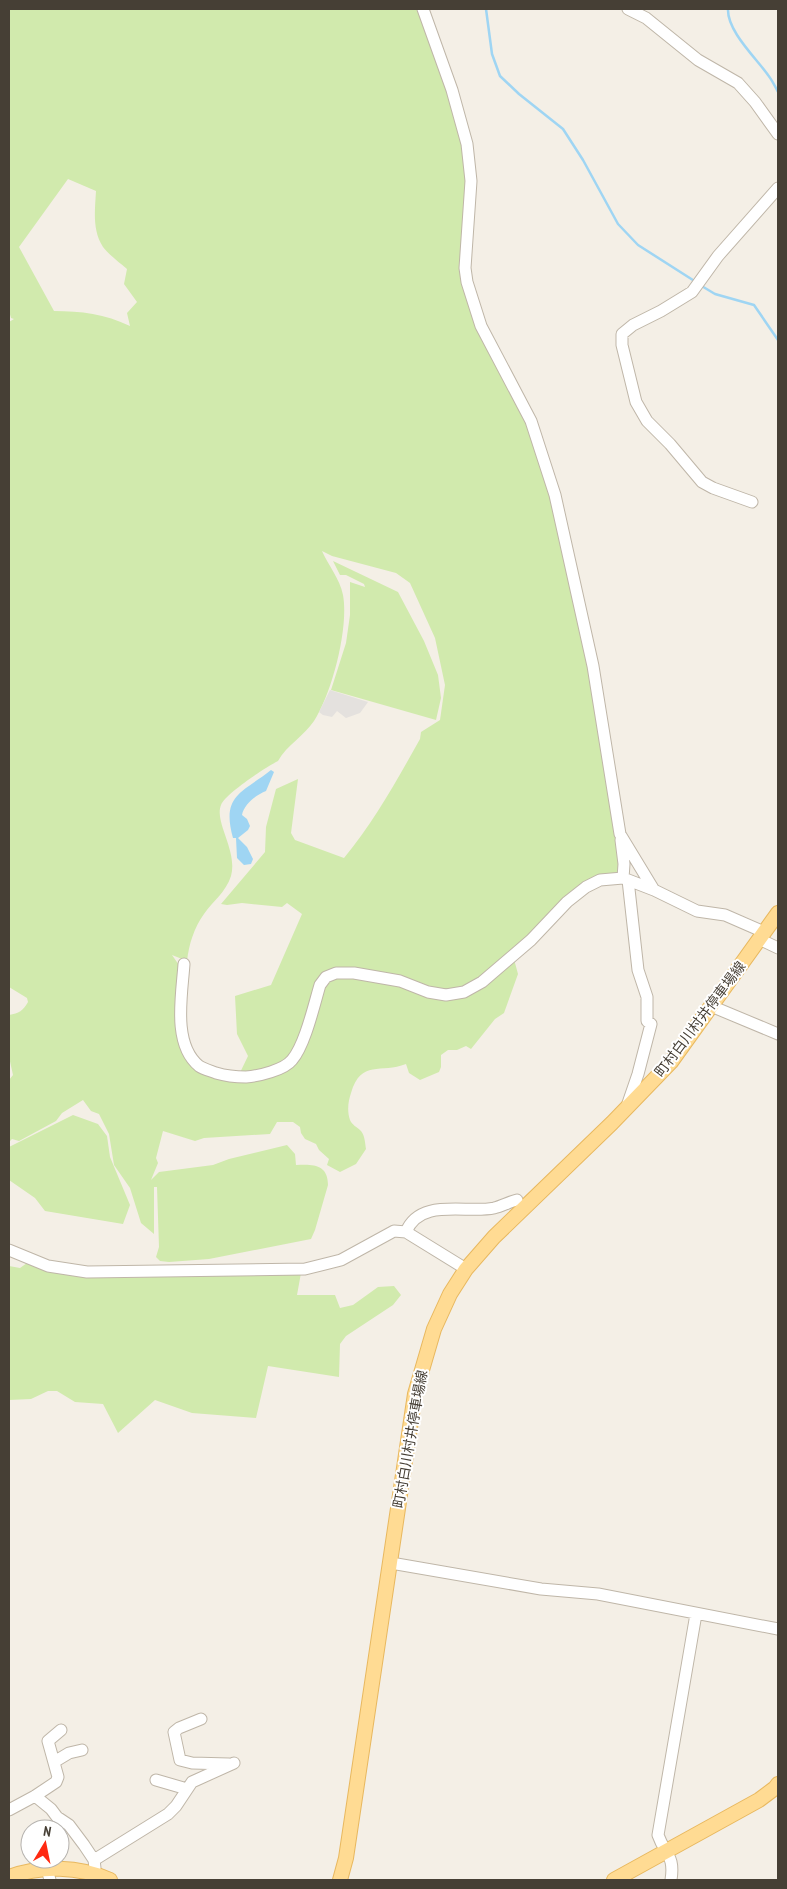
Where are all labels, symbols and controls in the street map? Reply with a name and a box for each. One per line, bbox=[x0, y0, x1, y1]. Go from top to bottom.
street label: 町村白川村井停車場線 bbox=[651, 958, 749, 1080]
street label: 町村白川村井停車場線 bbox=[389, 1369, 431, 1509]
north arrow bbox=[20, 1819, 70, 1869]
text: N bbox=[42, 1822, 53, 1841]

